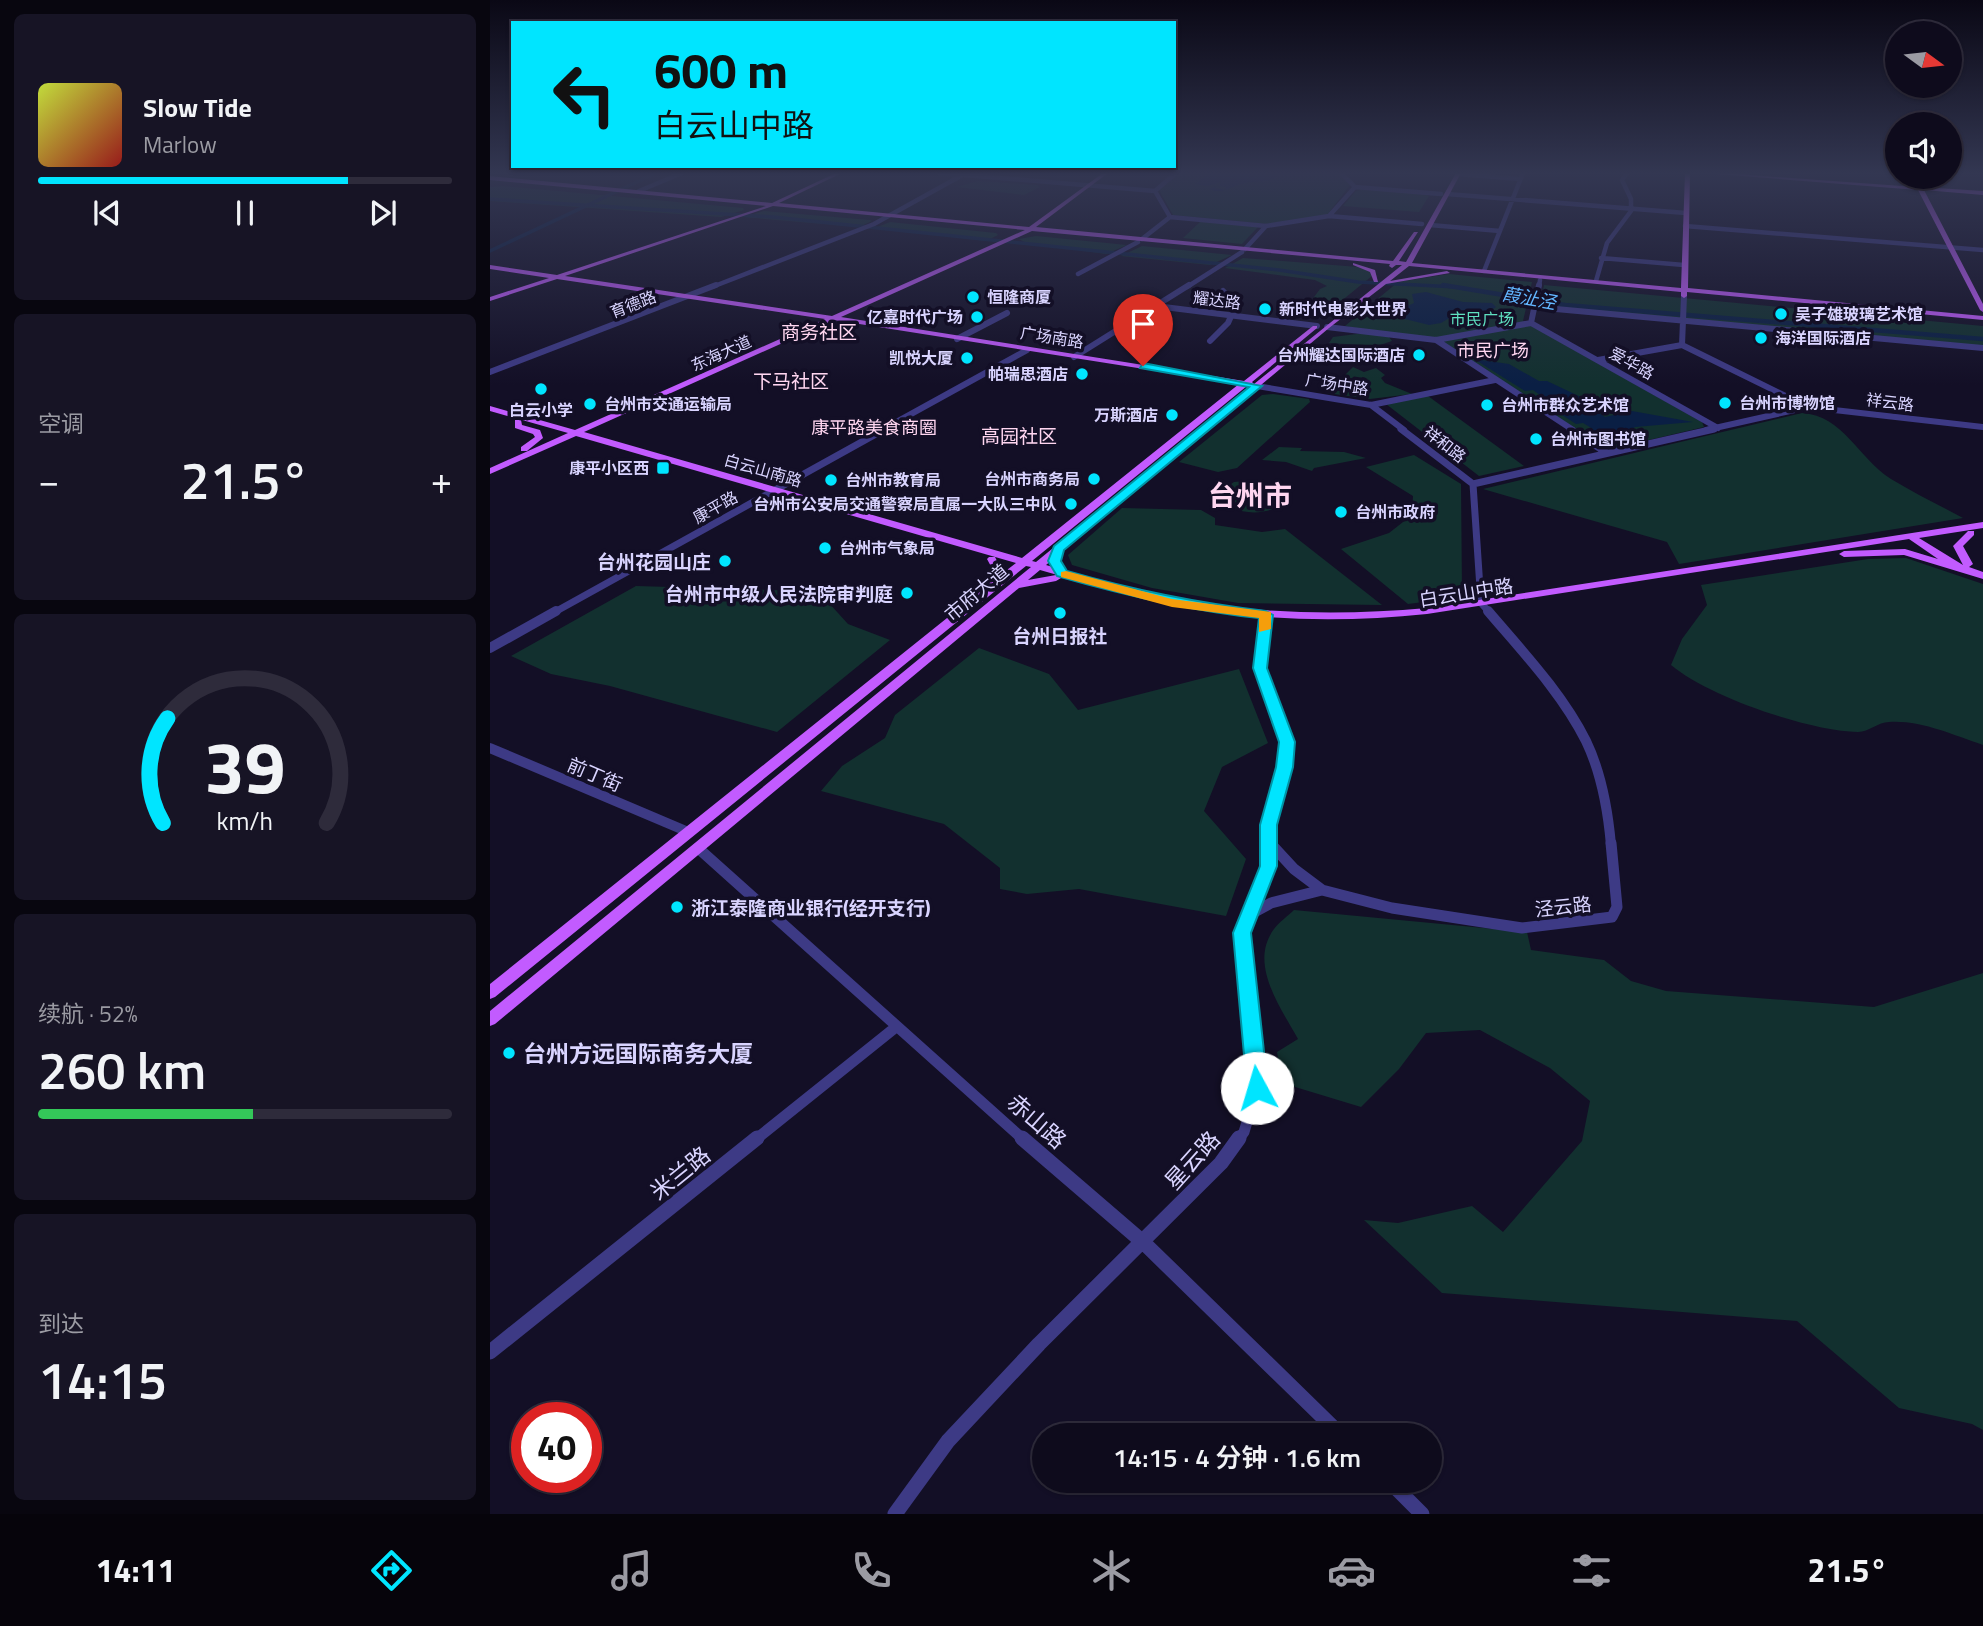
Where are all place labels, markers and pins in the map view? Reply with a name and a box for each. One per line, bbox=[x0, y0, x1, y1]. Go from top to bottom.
place label: 恒隆商厦 bbox=[987, 285, 1051, 309]
marker: 恒隆商厦 bbox=[965, 289, 981, 305]
pin bbox=[1113, 294, 1173, 366]
place label: 新时代电影大世界 bbox=[1279, 297, 1407, 321]
marker: 新时代电影大世界 bbox=[1257, 301, 1273, 317]
place label: 吴子雄玻璃艺术馆 bbox=[1795, 302, 1923, 326]
place label: 亿嘉时代广场 bbox=[867, 305, 963, 329]
marker: 吴子雄玻璃艺术馆 bbox=[1773, 306, 1789, 322]
marker: 亿嘉时代广场 bbox=[969, 309, 985, 325]
place label: 海洋国际酒店 bbox=[1775, 326, 1871, 350]
marker: 海洋国际酒店 bbox=[1753, 330, 1769, 346]
place label: 台州耀达国际酒店 bbox=[1277, 343, 1405, 367]
place label: 凯悦大厦 bbox=[889, 346, 953, 370]
marker: 台州耀达国际酒店 bbox=[1411, 347, 1427, 363]
marker: 凯悦大厦 bbox=[959, 350, 975, 366]
place label: 帕瑞思酒店 bbox=[988, 362, 1068, 386]
marker: 帕瑞思酒店 bbox=[1074, 366, 1090, 382]
marker: 白云小学 bbox=[533, 381, 549, 397]
place label: 台州市博物馆 bbox=[1739, 391, 1835, 415]
place label: 台州市交通运输局 bbox=[604, 392, 732, 416]
place label: 台州市群众艺术馆 bbox=[1501, 393, 1629, 417]
marker: 台州市博物馆 bbox=[1717, 395, 1733, 411]
marker: 台州市交通运输局 bbox=[582, 396, 598, 412]
marker: 台州市群众艺术馆 bbox=[1479, 397, 1495, 413]
place label: 白云小学 bbox=[509, 398, 573, 422]
place label: 万斯酒店 bbox=[1094, 403, 1158, 427]
marker: 万斯酒店 bbox=[1164, 407, 1180, 423]
place label: 台州市图书馆 bbox=[1550, 427, 1646, 451]
marker: 台州市图书馆 bbox=[1528, 431, 1544, 447]
place label: 康平小区西 bbox=[569, 456, 649, 480]
marker: 康平小区西 bbox=[655, 460, 671, 476]
place label: 台州市商务局 bbox=[984, 467, 1080, 491]
place label: 台州市教育局 bbox=[845, 468, 941, 492]
marker: 台州市商务局 bbox=[1086, 471, 1102, 487]
marker: 台州市教育局 bbox=[823, 472, 839, 488]
place label: 台州市公安局交通警察局直属一大队三中队 bbox=[753, 492, 1057, 516]
marker: 台州市公安局交通警察局直属一大队三中队 bbox=[1063, 496, 1079, 512]
place label: 台州市政府 bbox=[1355, 500, 1435, 524]
marker: 台州市政府 bbox=[1333, 504, 1349, 520]
place label: 台州市气象局 bbox=[839, 536, 935, 560]
marker: 台州市气象局 bbox=[817, 540, 833, 556]
place label: 台州花园山庄 bbox=[597, 547, 711, 576]
marker: 台州花园山庄 bbox=[717, 553, 733, 569]
place label: 台州市中级人民法院审判庭 bbox=[665, 579, 893, 608]
marker: 台州市中级人民法院审判庭 bbox=[899, 585, 915, 601]
marker: 台州日报社 bbox=[1052, 605, 1068, 621]
place label: 台州日报社 bbox=[1012, 621, 1108, 650]
place label: 浙江泰隆商业银行(经开支行) bbox=[691, 893, 931, 922]
marker: 浙江泰隆商业银行(经开支行) bbox=[669, 899, 685, 915]
place label: 台州方远国际商务大厦 bbox=[523, 1036, 753, 1071]
marker: 台州方远国际商务大厦 bbox=[501, 1045, 517, 1061]

